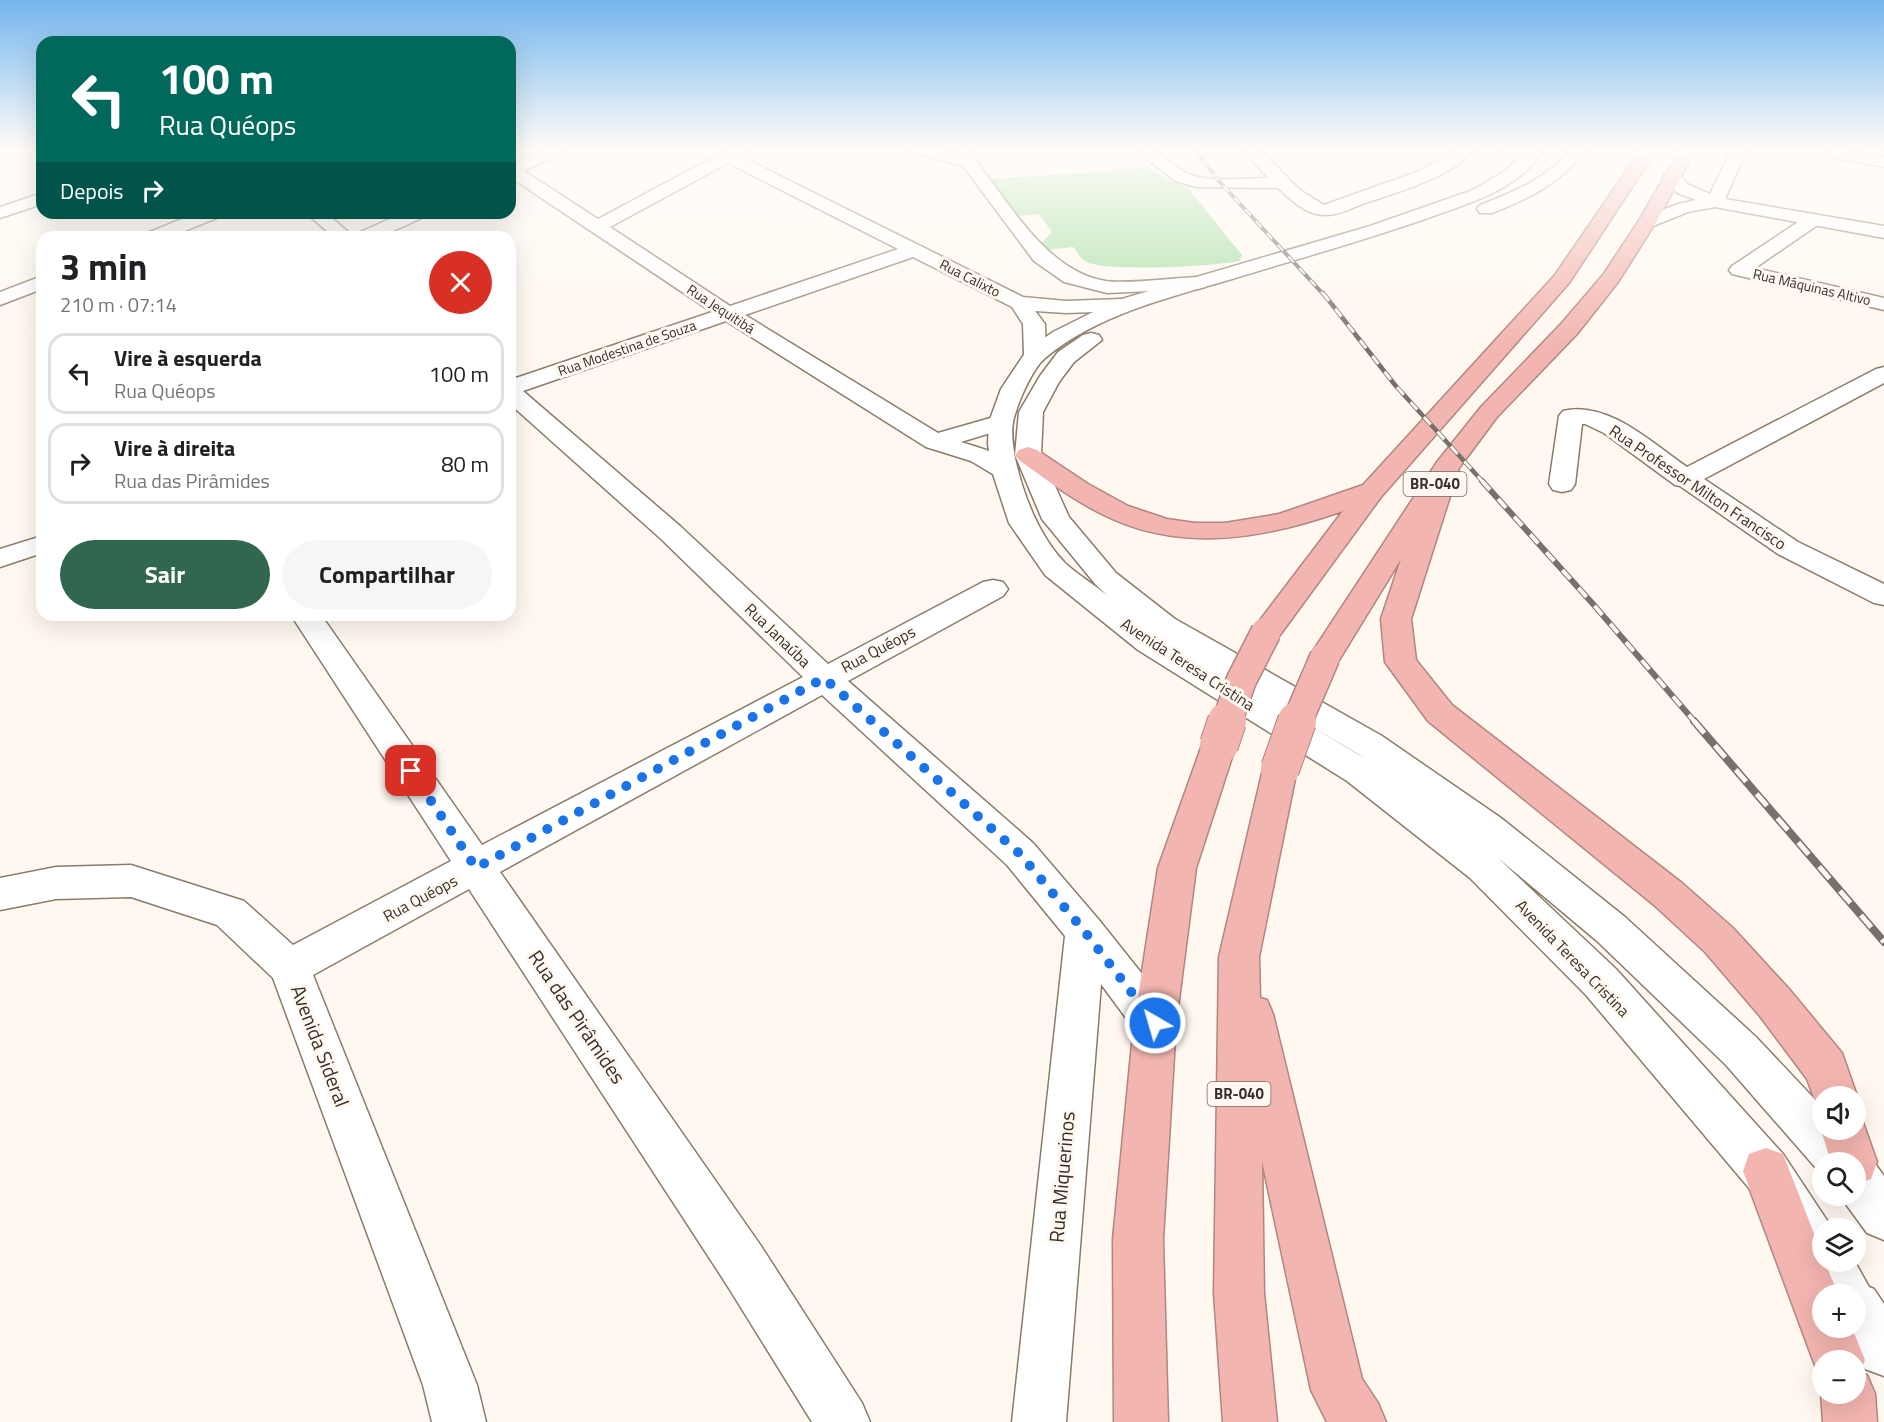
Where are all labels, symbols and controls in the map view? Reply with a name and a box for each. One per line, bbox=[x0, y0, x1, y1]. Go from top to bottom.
text: 100 m bbox=[159, 46, 274, 110]
icon: left bbox=[60, 60, 138, 138]
text: Rua Quéops bbox=[159, 104, 296, 145]
text: Depois bbox=[60, 174, 124, 208]
icon: right bbox=[136, 174, 169, 207]
text: 3 min bbox=[60, 239, 147, 294]
button: close bbox=[429, 251, 492, 314]
street label: Rua Calixto bbox=[936, 253, 1004, 302]
street label: Rua Máquinas Altivo bbox=[1751, 263, 1873, 310]
street label: Rua Jequitibá bbox=[683, 279, 759, 338]
text: 210 m · 07:14 bbox=[60, 289, 177, 320]
street label: Rua Modestina de Souza bbox=[555, 314, 699, 381]
text: Vire à esquerda bbox=[114, 341, 262, 375]
icon: left bbox=[63, 357, 96, 390]
text: 100 m bbox=[429, 357, 489, 391]
text: Rua Quéops bbox=[114, 375, 216, 406]
street label: Rua Professor Milton Francisco bbox=[1605, 419, 1791, 555]
text: Vire à direita bbox=[114, 431, 235, 465]
icon: right bbox=[63, 447, 96, 480]
text: 80 m bbox=[441, 447, 489, 481]
text: Rua das Pirâmides bbox=[114, 465, 270, 496]
road number: BR-040 bbox=[1404, 472, 1466, 496]
button: Sair bbox=[60, 540, 270, 609]
button: Compartilhar bbox=[282, 540, 492, 609]
street label: Rua Janaúba bbox=[739, 597, 817, 673]
street label: Avenida Teresa Cristina bbox=[1116, 612, 1260, 716]
street label: Rua Quéops bbox=[836, 619, 920, 679]
pin bbox=[385, 745, 436, 796]
icon: arrive bbox=[394, 754, 427, 787]
street label: Rua Quéops bbox=[378, 868, 462, 928]
street label: Avenida Teresa Cristina bbox=[1510, 894, 1636, 1022]
street label: Rua das Pirâmides bbox=[521, 943, 634, 1090]
street label: Avenida Sideral bbox=[283, 980, 358, 1111]
position arrow bbox=[1123, 991, 1187, 1055]
road number: BR-040 bbox=[1208, 1082, 1270, 1106]
map controls bbox=[1812, 1086, 1866, 1404]
button: sound bbox=[1812, 1086, 1866, 1140]
street label: Rua Miquerinos bbox=[1040, 1110, 1083, 1244]
button: search bbox=[1812, 1152, 1866, 1206]
button: layers bbox=[1812, 1218, 1866, 1272]
button: + bbox=[1812, 1284, 1866, 1338]
button: − bbox=[1812, 1350, 1866, 1404]

